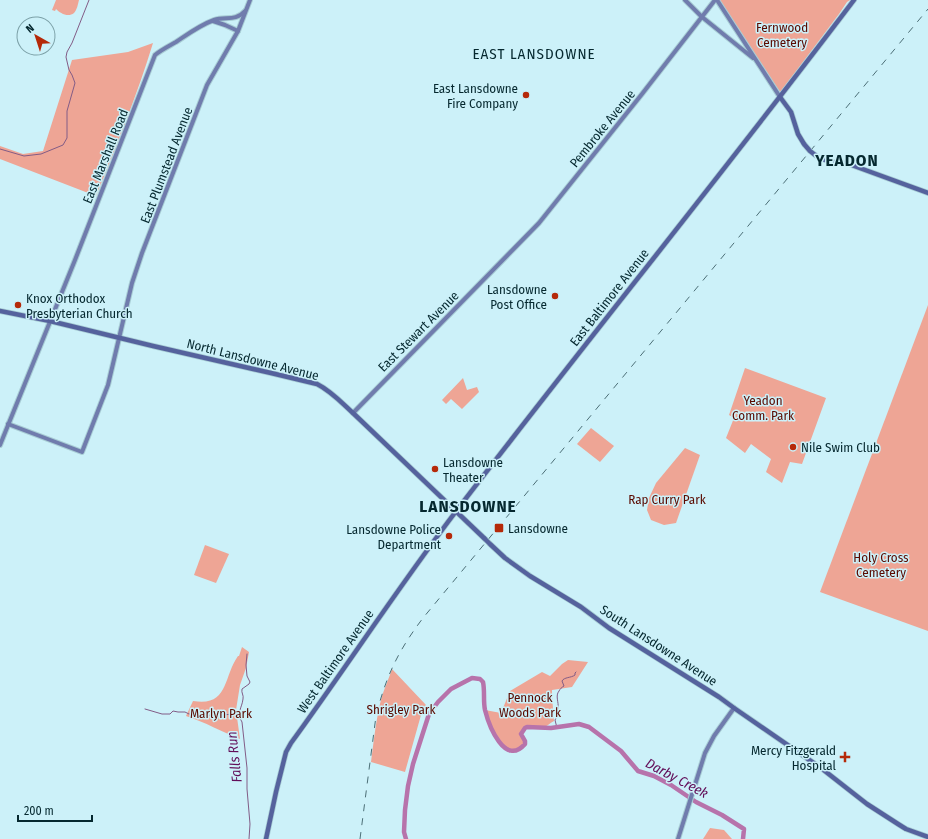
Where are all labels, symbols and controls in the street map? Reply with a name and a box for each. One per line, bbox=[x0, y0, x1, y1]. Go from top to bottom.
north arrow bbox=[16, 16, 56, 56]
park label: Fernwood Cemetery bbox=[756, 20, 808, 50]
text: N bbox=[23, 21, 37, 36]
district label: EAST LANSDOWNE bbox=[472, 45, 596, 63]
place label: East Lansdowne Fire Company bbox=[433, 81, 518, 111]
street label: Pembroke Avenue bbox=[567, 87, 638, 170]
marker: East Lansdowne Fire Company bbox=[521, 90, 531, 100]
street label: East Plumstead Avenue bbox=[137, 105, 196, 225]
street label: East Marshall Road bbox=[80, 107, 131, 206]
district label: YEADON bbox=[814, 150, 879, 171]
street label: East Baltimore Avenue bbox=[567, 246, 652, 349]
place label: Lansdowne Post Office bbox=[487, 282, 547, 312]
street label: East Stewart Avenue bbox=[375, 288, 462, 375]
place label: Knox Orthodox Presbyterian Church bbox=[26, 291, 133, 321]
marker: Lansdowne Post Office bbox=[550, 291, 560, 301]
marker: Knox Orthodox Presbyterian Church bbox=[13, 300, 23, 310]
street label: North Lansdowne Avenue bbox=[185, 336, 320, 383]
park label: Yeadon Comm. Park bbox=[732, 393, 795, 423]
place label: Nile Swim Club bbox=[801, 440, 880, 455]
marker: Nile Swim Club bbox=[788, 442, 798, 452]
place label: Lansdowne Theater bbox=[443, 455, 503, 485]
marker: Lansdowne Theater bbox=[430, 464, 440, 474]
park label: Rap Curry Park bbox=[628, 492, 707, 507]
district label: LANSDOWNE bbox=[419, 496, 517, 517]
place label: Lansdowne bbox=[508, 521, 568, 536]
place label: Lansdowne Police Department bbox=[346, 522, 442, 552]
marker: Lansdowne bbox=[493, 522, 505, 534]
marker: Lansdowne Police Department bbox=[444, 531, 454, 541]
park label: Holy Cross Cemetery bbox=[853, 550, 909, 580]
street label: South Lansdowne Avenue bbox=[597, 602, 720, 689]
street label: West Baltimore Avenue bbox=[294, 607, 377, 716]
park label: Pennock Woods Park bbox=[499, 690, 562, 720]
park label: Shrigley Park bbox=[367, 702, 436, 717]
park label: Marlyn Park bbox=[190, 706, 253, 721]
water label: Falls Run bbox=[223, 730, 246, 783]
place label: Mercy Fitzgerald Hospital bbox=[751, 743, 837, 773]
marker: Mercy Fitzgerald Hospital bbox=[839, 751, 851, 763]
water label: Darby Creek bbox=[643, 755, 711, 802]
scale bar bbox=[18, 797, 92, 823]
text: 200 m bbox=[24, 804, 54, 818]

